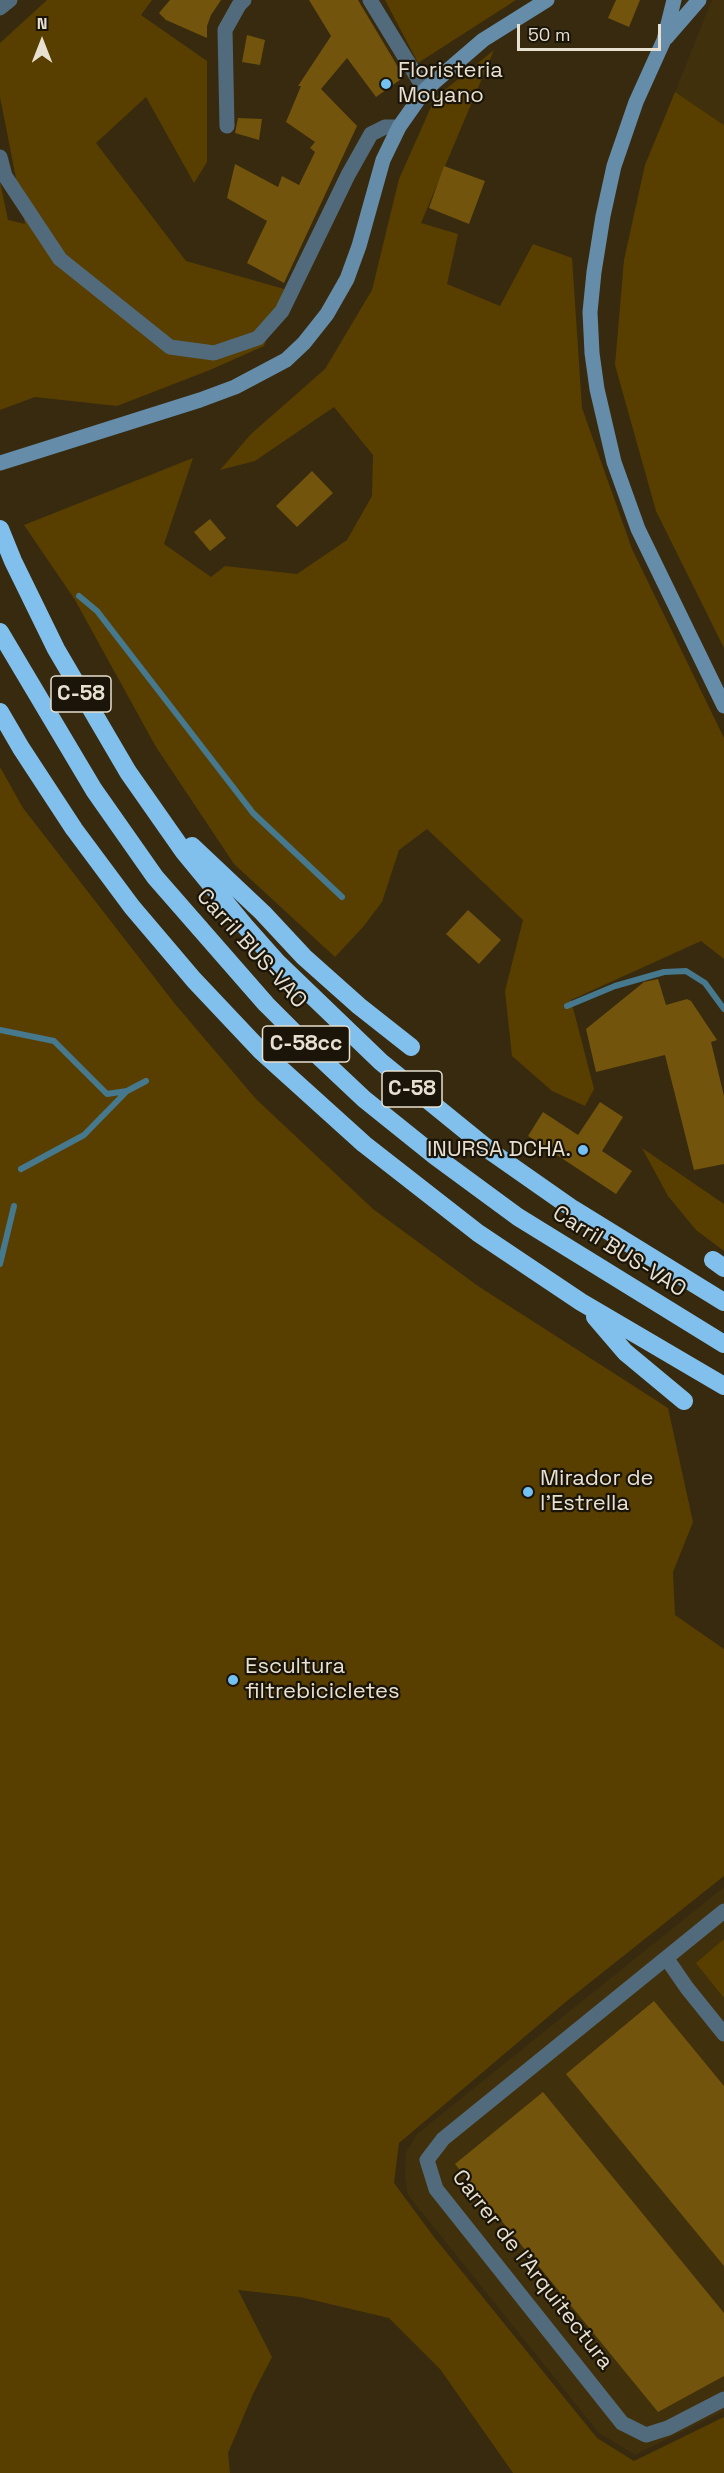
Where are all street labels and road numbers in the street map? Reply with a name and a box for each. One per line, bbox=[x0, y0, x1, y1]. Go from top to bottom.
road number: C-58 bbox=[51, 676, 111, 712]
street label: Carril BUS-VAO bbox=[190, 884, 312, 1014]
road number: C-58cc bbox=[262, 1026, 350, 1062]
road number: C-58 bbox=[382, 1071, 442, 1107]
street label: Carril BUS-VAO bbox=[547, 1200, 691, 1304]
street label: Carrer de l'Arquitectura bbox=[446, 2165, 618, 2375]

